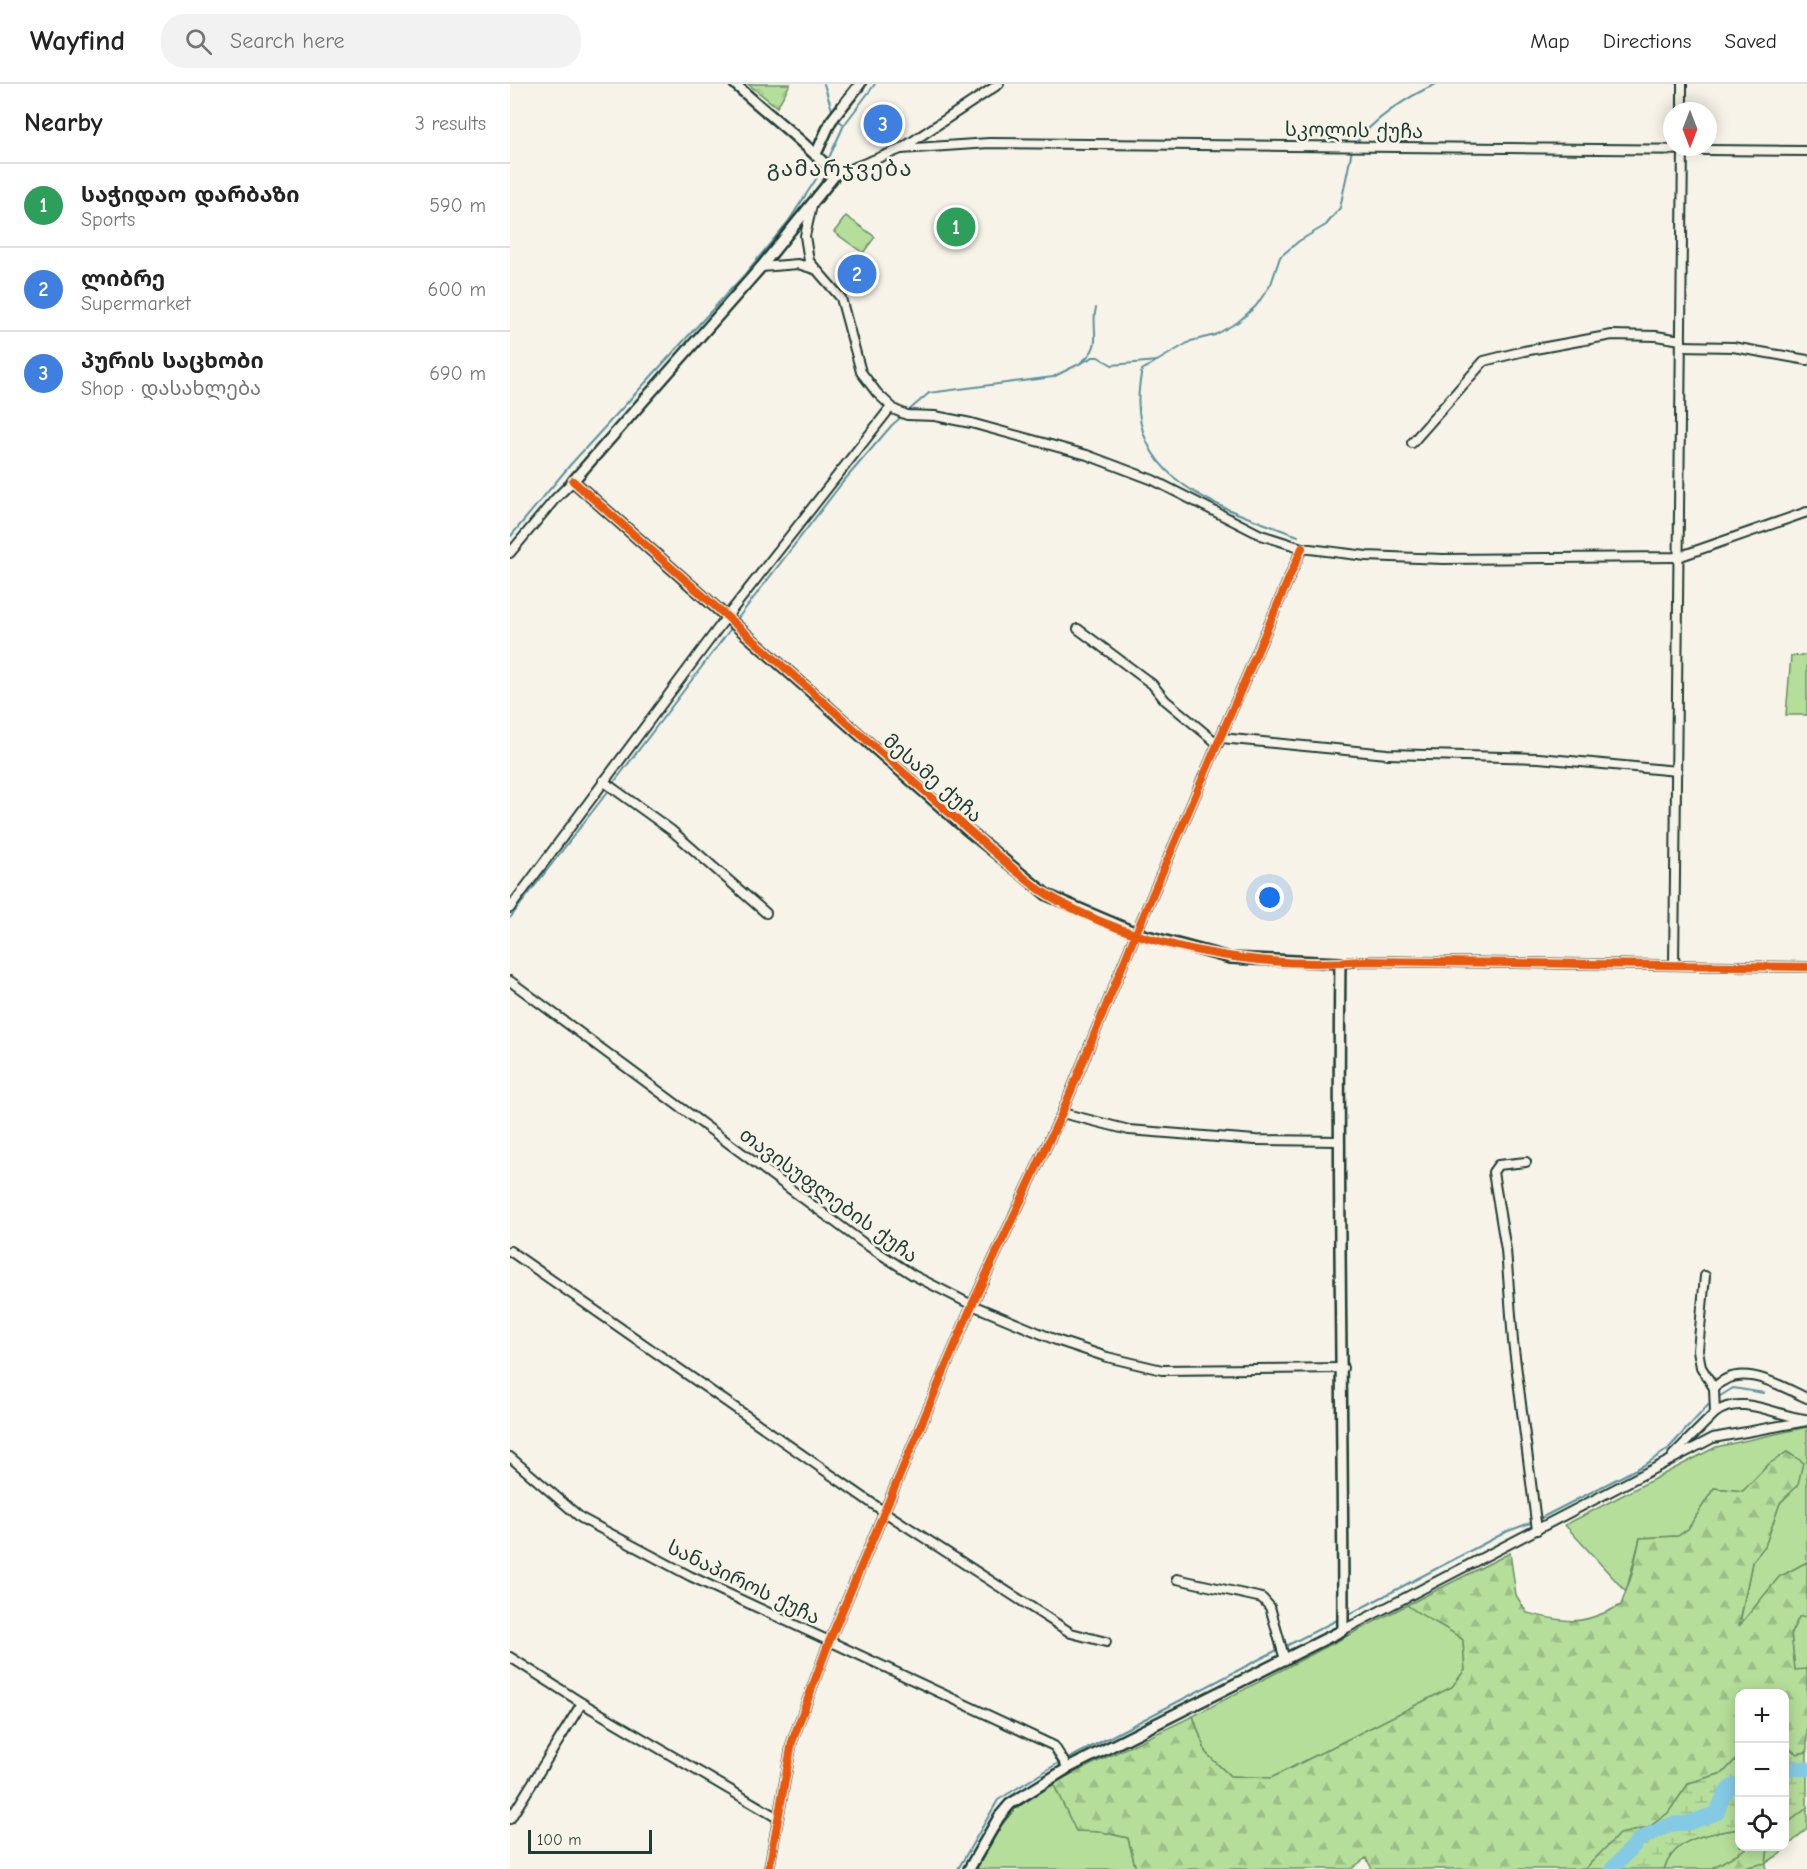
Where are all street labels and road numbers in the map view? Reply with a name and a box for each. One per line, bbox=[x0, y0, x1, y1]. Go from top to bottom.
street label: სკოლის ქუჩა bbox=[1285, 118, 1423, 144]
street label: მესამე ქუჩა bbox=[879, 729, 987, 827]
street label: თავისუფლების ქუჩა bbox=[735, 1123, 922, 1269]
street label: სანაპიროს ქუჩა bbox=[664, 1536, 824, 1629]

